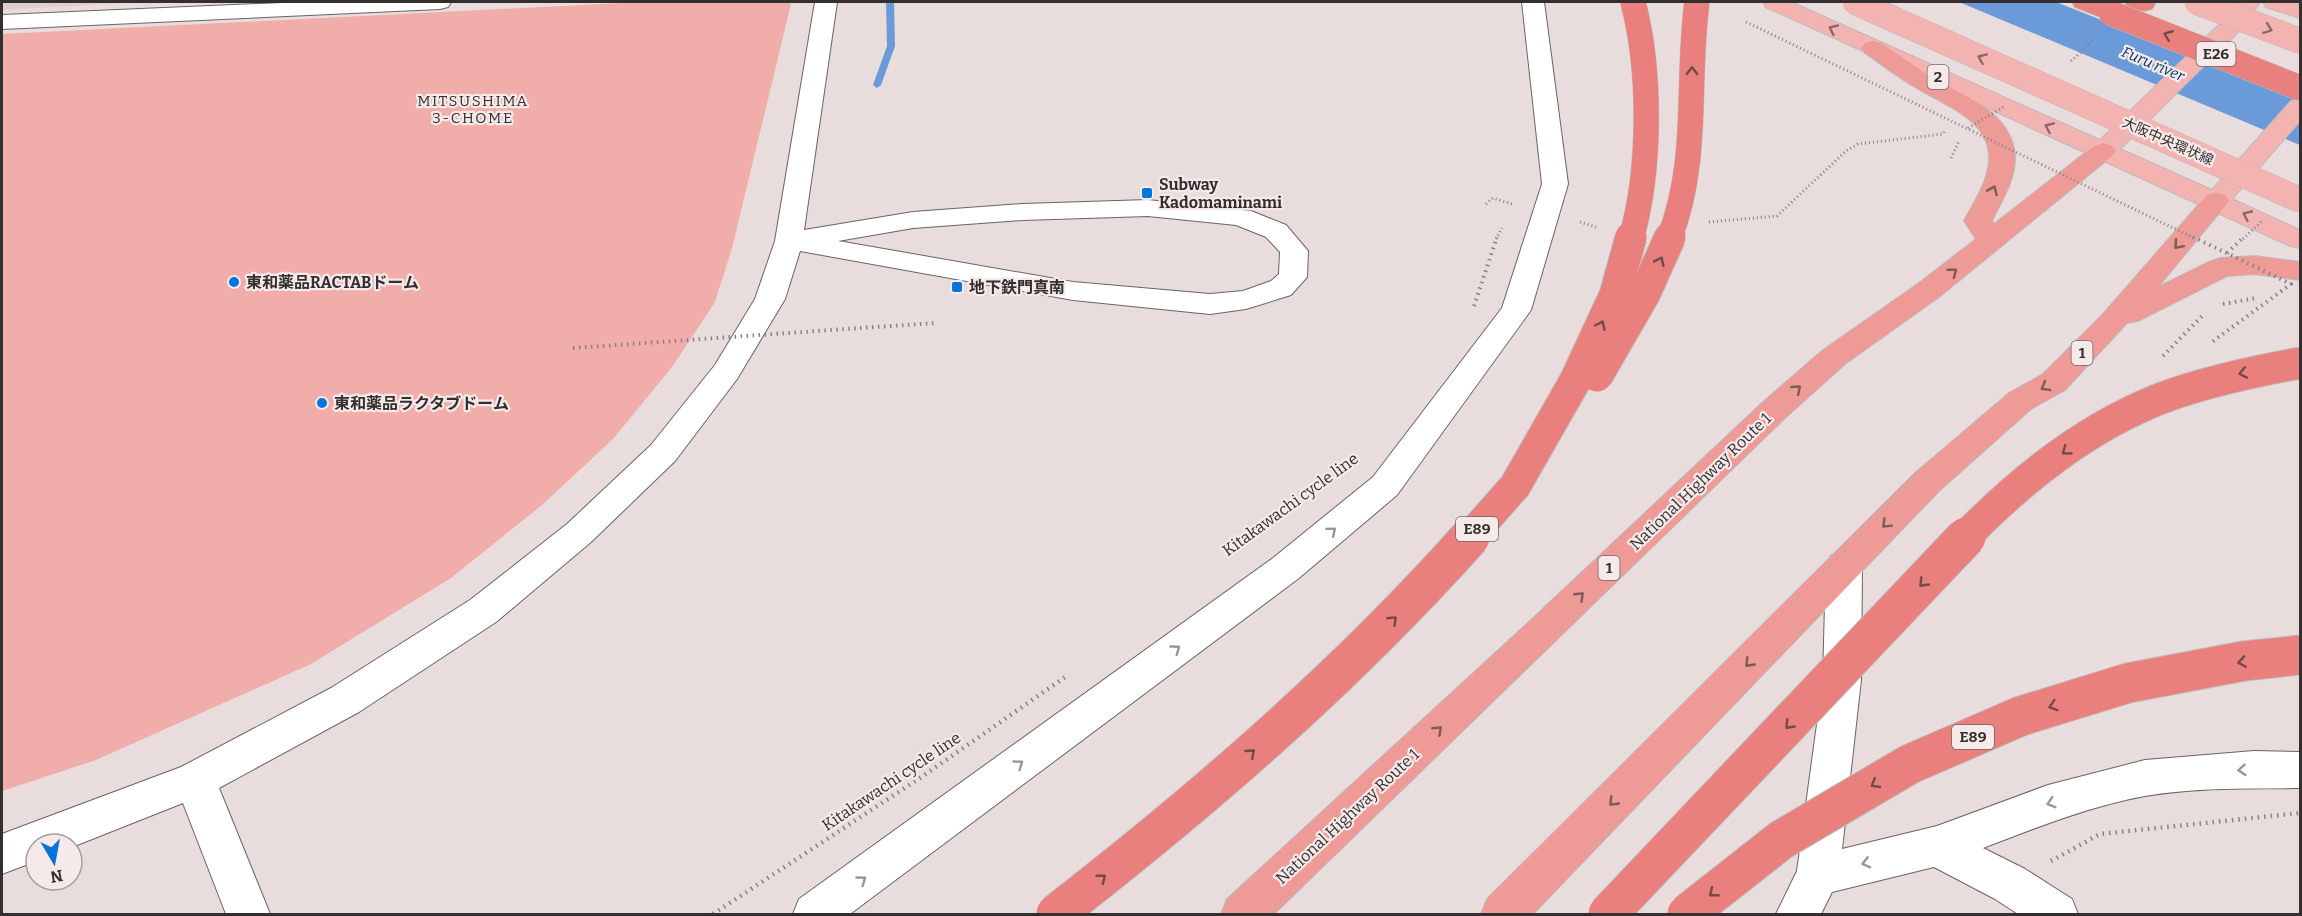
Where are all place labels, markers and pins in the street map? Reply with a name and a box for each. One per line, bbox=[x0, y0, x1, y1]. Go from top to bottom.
place label: Subway Kadomaminami bbox=[1159, 175, 1282, 212]
marker: Subway Kadomaminami bbox=[1140, 186, 1154, 200]
place label: 東和薬品RACTABドーム bbox=[246, 273, 419, 292]
marker: 東和薬品RACTABドーム bbox=[227, 275, 241, 289]
place label: 地下鉄門真南 bbox=[969, 278, 1065, 297]
marker: 地下鉄門真南 bbox=[950, 280, 964, 294]
place label: 東和薬品ラクタブドーム bbox=[334, 394, 509, 413]
marker: 東和薬品ラクタブドーム bbox=[315, 396, 329, 410]

